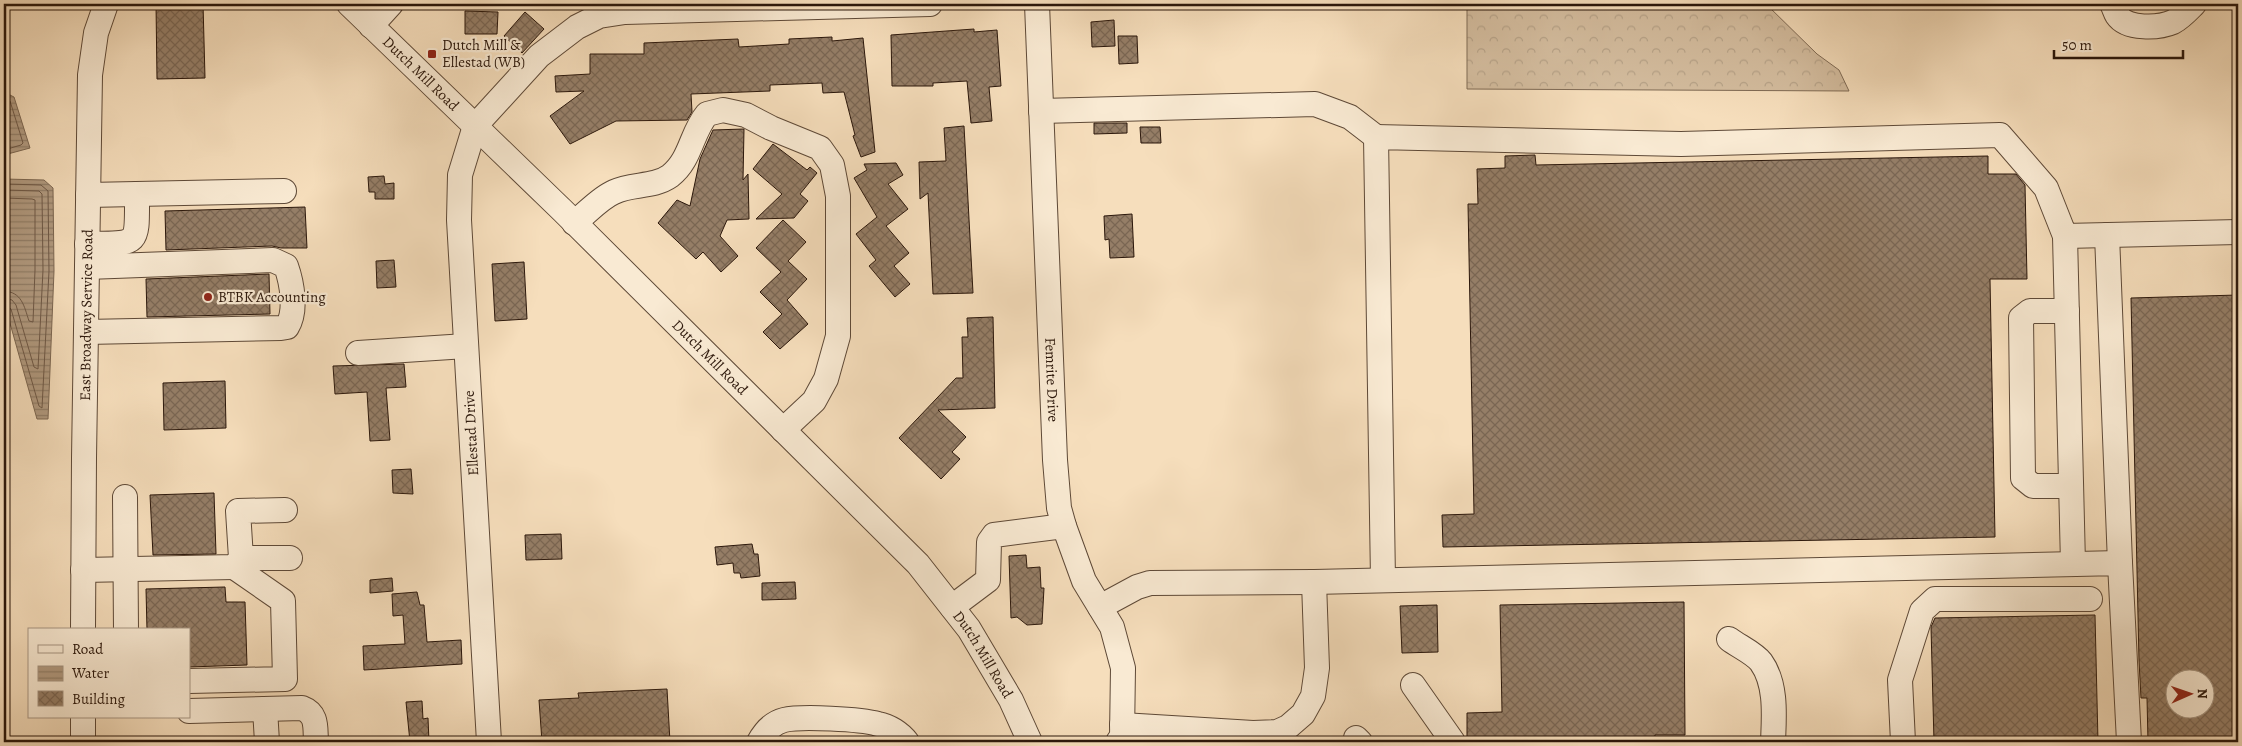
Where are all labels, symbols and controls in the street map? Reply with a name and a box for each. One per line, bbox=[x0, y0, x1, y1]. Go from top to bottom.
scale bar bbox=[2054, 28, 2183, 60]
street label: Dutch Mill Road bbox=[378, 32, 464, 116]
place label: Dutch Mill & Ellestad (WB) bbox=[442, 35, 525, 72]
text: 50 m bbox=[2062, 35, 2092, 55]
marker: Dutch Mill & Ellestad (WB) bbox=[426, 48, 438, 60]
street label: East Broadway Service Road bbox=[75, 228, 98, 401]
place label: BTBK Accounting bbox=[218, 287, 326, 307]
marker: BTBK Accounting bbox=[202, 291, 214, 303]
street label: Dutch Mill Road bbox=[668, 315, 753, 400]
street label: Femrite Drive bbox=[1040, 337, 1064, 423]
street label: Ellestad Drive bbox=[459, 389, 483, 476]
street label: Dutch Mill Road bbox=[948, 607, 1018, 703]
legend bbox=[28, 628, 190, 718]
text: Road bbox=[72, 639, 104, 659]
text: Water bbox=[71, 663, 109, 683]
north arrow bbox=[2164, 668, 2214, 718]
text: N bbox=[2193, 688, 2212, 699]
text: Building bbox=[72, 689, 125, 709]

